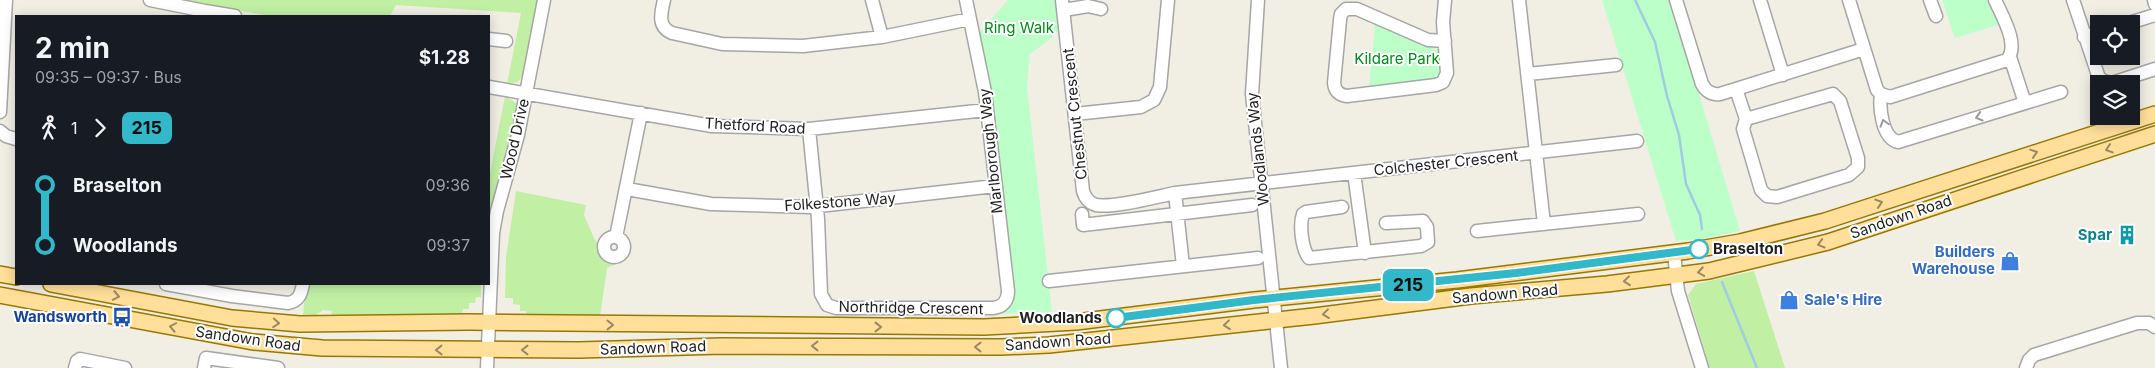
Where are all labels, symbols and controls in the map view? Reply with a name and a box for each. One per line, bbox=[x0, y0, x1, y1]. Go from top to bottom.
map controls bbox=[2090, 15, 2140, 125]
button: locate bbox=[2090, 15, 2140, 65]
park label: Ring Walk bbox=[984, 18, 1055, 37]
text: 2 min bbox=[35, 31, 110, 65]
text: $1.28 bbox=[419, 46, 470, 69]
street label: Chestnut Crescent bbox=[1058, 47, 1091, 181]
park label: Kildare Park bbox=[1354, 49, 1441, 68]
text: 09:35 – 09:37 · Bus bbox=[35, 67, 182, 87]
button: layers bbox=[2090, 75, 2140, 125]
street label: Marlborough Way bbox=[974, 87, 1007, 215]
street label: Woodlands Way bbox=[1242, 91, 1273, 207]
street label: Wood Drive bbox=[496, 96, 533, 181]
one-way arrow bbox=[1975, 112, 1983, 122]
street label: Thetford Road bbox=[704, 113, 806, 138]
icon: walk bbox=[35, 114, 63, 142]
icon: forward bbox=[86, 114, 114, 142]
text: 215 bbox=[132, 117, 162, 138]
text: 1 bbox=[71, 118, 78, 138]
one-way arrow bbox=[1880, 119, 1890, 127]
one-way arrow bbox=[2105, 143, 2113, 153]
street label: Colchester Crescent bbox=[1373, 145, 1519, 180]
one-way arrow bbox=[2029, 149, 2038, 159]
text: Braselton bbox=[73, 174, 162, 197]
text: 09:36 bbox=[426, 175, 470, 195]
street label: Folkestone Way bbox=[784, 188, 897, 215]
street label: Sandown Road bbox=[1847, 190, 1954, 243]
one-way arrow bbox=[1875, 199, 1883, 209]
building icon: Spar bbox=[2116, 224, 2138, 246]
place label: Spar bbox=[2078, 225, 2112, 244]
text: Woodlands bbox=[73, 234, 178, 257]
text: 09:37 bbox=[426, 235, 470, 255]
one-way arrow bbox=[1818, 238, 1826, 248]
marker: Braselton bbox=[1689, 239, 1709, 259]
place label: Braselton bbox=[1713, 239, 1783, 258]
place label: Builders Warehouse bbox=[1912, 242, 1995, 278]
shop icon: Builders Warehouse bbox=[1999, 250, 2021, 272]
one-way arrow bbox=[1697, 266, 1705, 277]
line badge: 215 bbox=[1379, 269, 1437, 301]
text: 215 bbox=[1393, 274, 1423, 295]
one-way arrow bbox=[1623, 275, 1631, 286]
street label: Sandown Road bbox=[1451, 279, 1559, 308]
shop icon: Sale's Hire bbox=[1778, 289, 1800, 311]
one-way arrow bbox=[112, 290, 121, 301]
place label: Sale's Hire bbox=[1804, 290, 1882, 309]
street label: Northridge Crescent bbox=[838, 297, 984, 318]
bus stop icon: Wandsworth bbox=[111, 306, 133, 328]
place label: Wandsworth bbox=[13, 307, 107, 326]
place label: Woodlands bbox=[1019, 308, 1102, 327]
marker: Woodlands bbox=[1106, 308, 1126, 328]
one-way arrow bbox=[1321, 308, 1329, 319]
one-way arrow bbox=[273, 317, 281, 328]
one-way arrow bbox=[1223, 319, 1231, 330]
one-way arrow bbox=[606, 320, 614, 330]
street label: Sandown Road bbox=[194, 322, 302, 355]
one-way arrow bbox=[874, 322, 882, 332]
one-way arrow bbox=[168, 323, 177, 333]
street label: Sandown Road bbox=[1004, 328, 1112, 355]
street label: Sandown Road bbox=[600, 336, 706, 359]
one-way arrow bbox=[811, 341, 819, 351]
one-way arrow bbox=[974, 342, 982, 352]
one-way arrow bbox=[434, 345, 442, 355]
one-way arrow bbox=[521, 345, 528, 355]

